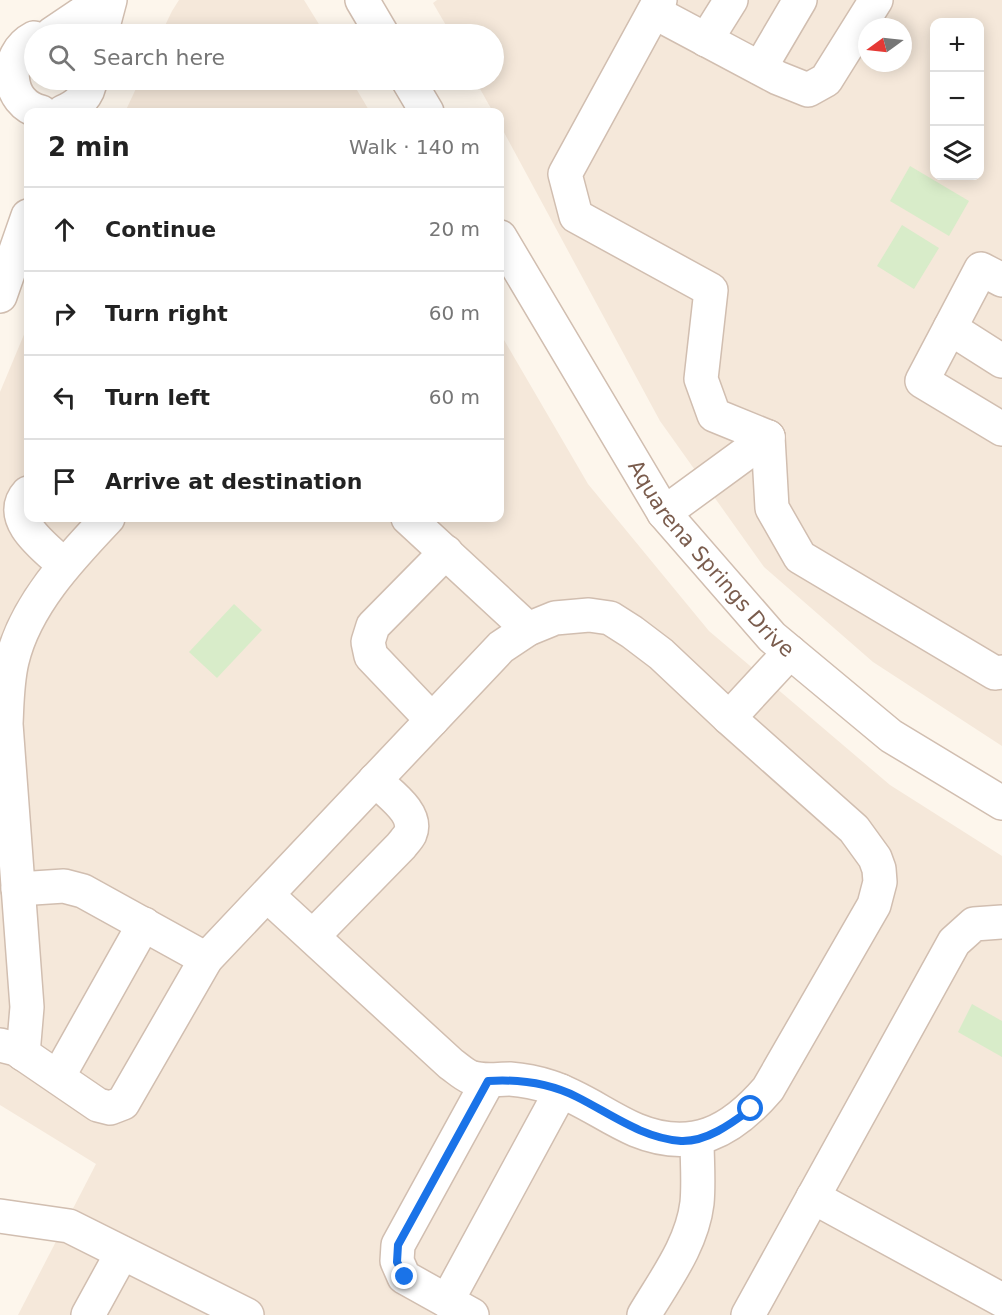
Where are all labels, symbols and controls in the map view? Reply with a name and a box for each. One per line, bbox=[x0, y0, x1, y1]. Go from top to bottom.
north arrow bbox=[858, 18, 912, 72]
map controls bbox=[930, 18, 984, 180]
button: + bbox=[930, 18, 984, 72]
search box bbox=[24, 24, 504, 90]
icon: search bbox=[45, 41, 78, 74]
text: Search here bbox=[93, 45, 225, 70]
button: − bbox=[930, 72, 984, 126]
button: layers bbox=[930, 126, 984, 180]
text: 2 min bbox=[48, 132, 130, 162]
text: Walk · 140 m bbox=[349, 135, 480, 159]
icon: ahead bbox=[48, 213, 81, 246]
text: Continue bbox=[105, 217, 216, 242]
text: 20 m bbox=[429, 217, 480, 241]
icon: right bbox=[48, 297, 81, 330]
text: Turn right bbox=[105, 301, 228, 326]
text: 60 m bbox=[429, 301, 480, 325]
icon: left bbox=[48, 381, 81, 414]
text: Turn left bbox=[105, 385, 210, 410]
text: 60 m bbox=[429, 385, 480, 409]
street label: Aquarena Springs Drive bbox=[623, 456, 799, 662]
icon: arrive bbox=[48, 465, 81, 498]
text: Arrive at destination bbox=[105, 469, 362, 494]
route start bbox=[737, 1095, 763, 1121]
route end bbox=[391, 1263, 417, 1289]

